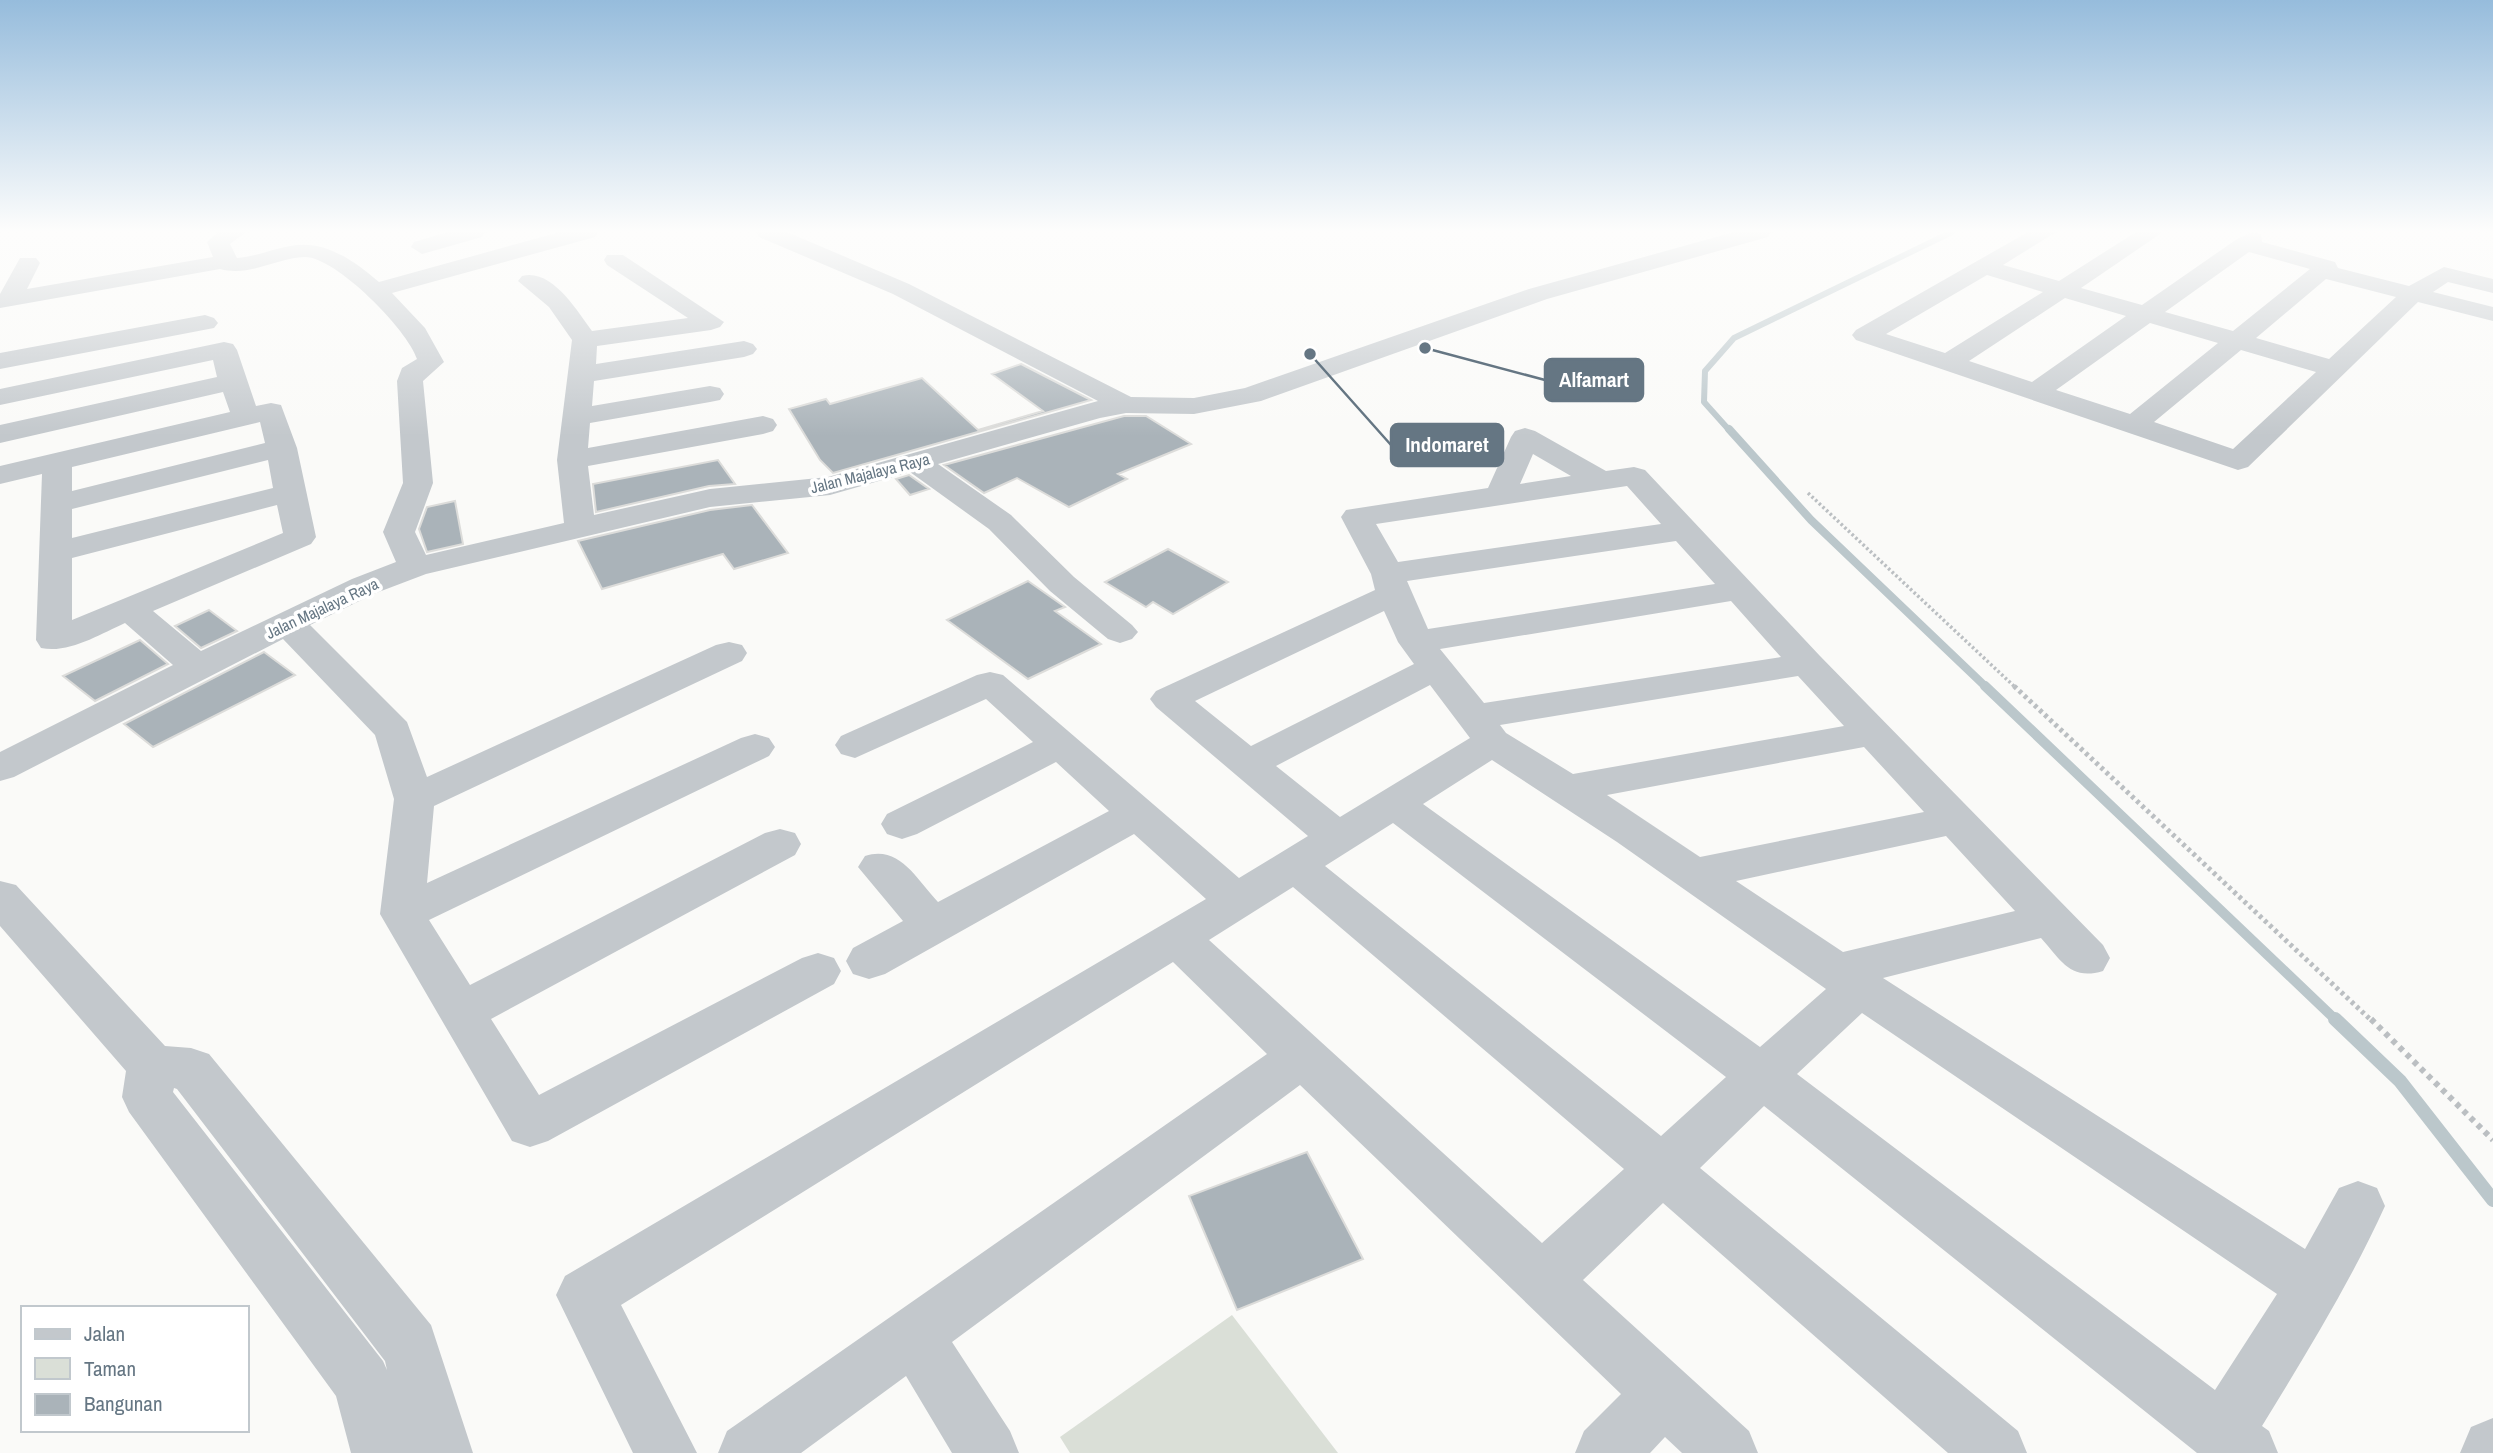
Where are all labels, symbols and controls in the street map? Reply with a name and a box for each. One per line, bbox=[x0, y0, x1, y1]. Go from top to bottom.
callout: Alfamart bbox=[1545, 359, 1643, 401]
text: Alfamart bbox=[1559, 365, 1629, 394]
callout: Indomaret bbox=[1391, 424, 1503, 466]
text: Indomaret bbox=[1405, 430, 1489, 459]
street label: Jalan Majalaya Raya bbox=[808, 447, 932, 498]
street label: Jalan Majalaya Raya bbox=[262, 572, 382, 644]
legend bbox=[21, 1306, 248, 1432]
text: Jalan bbox=[84, 1319, 125, 1348]
text: Taman bbox=[84, 1354, 136, 1383]
text: Bangunan bbox=[84, 1389, 163, 1418]

